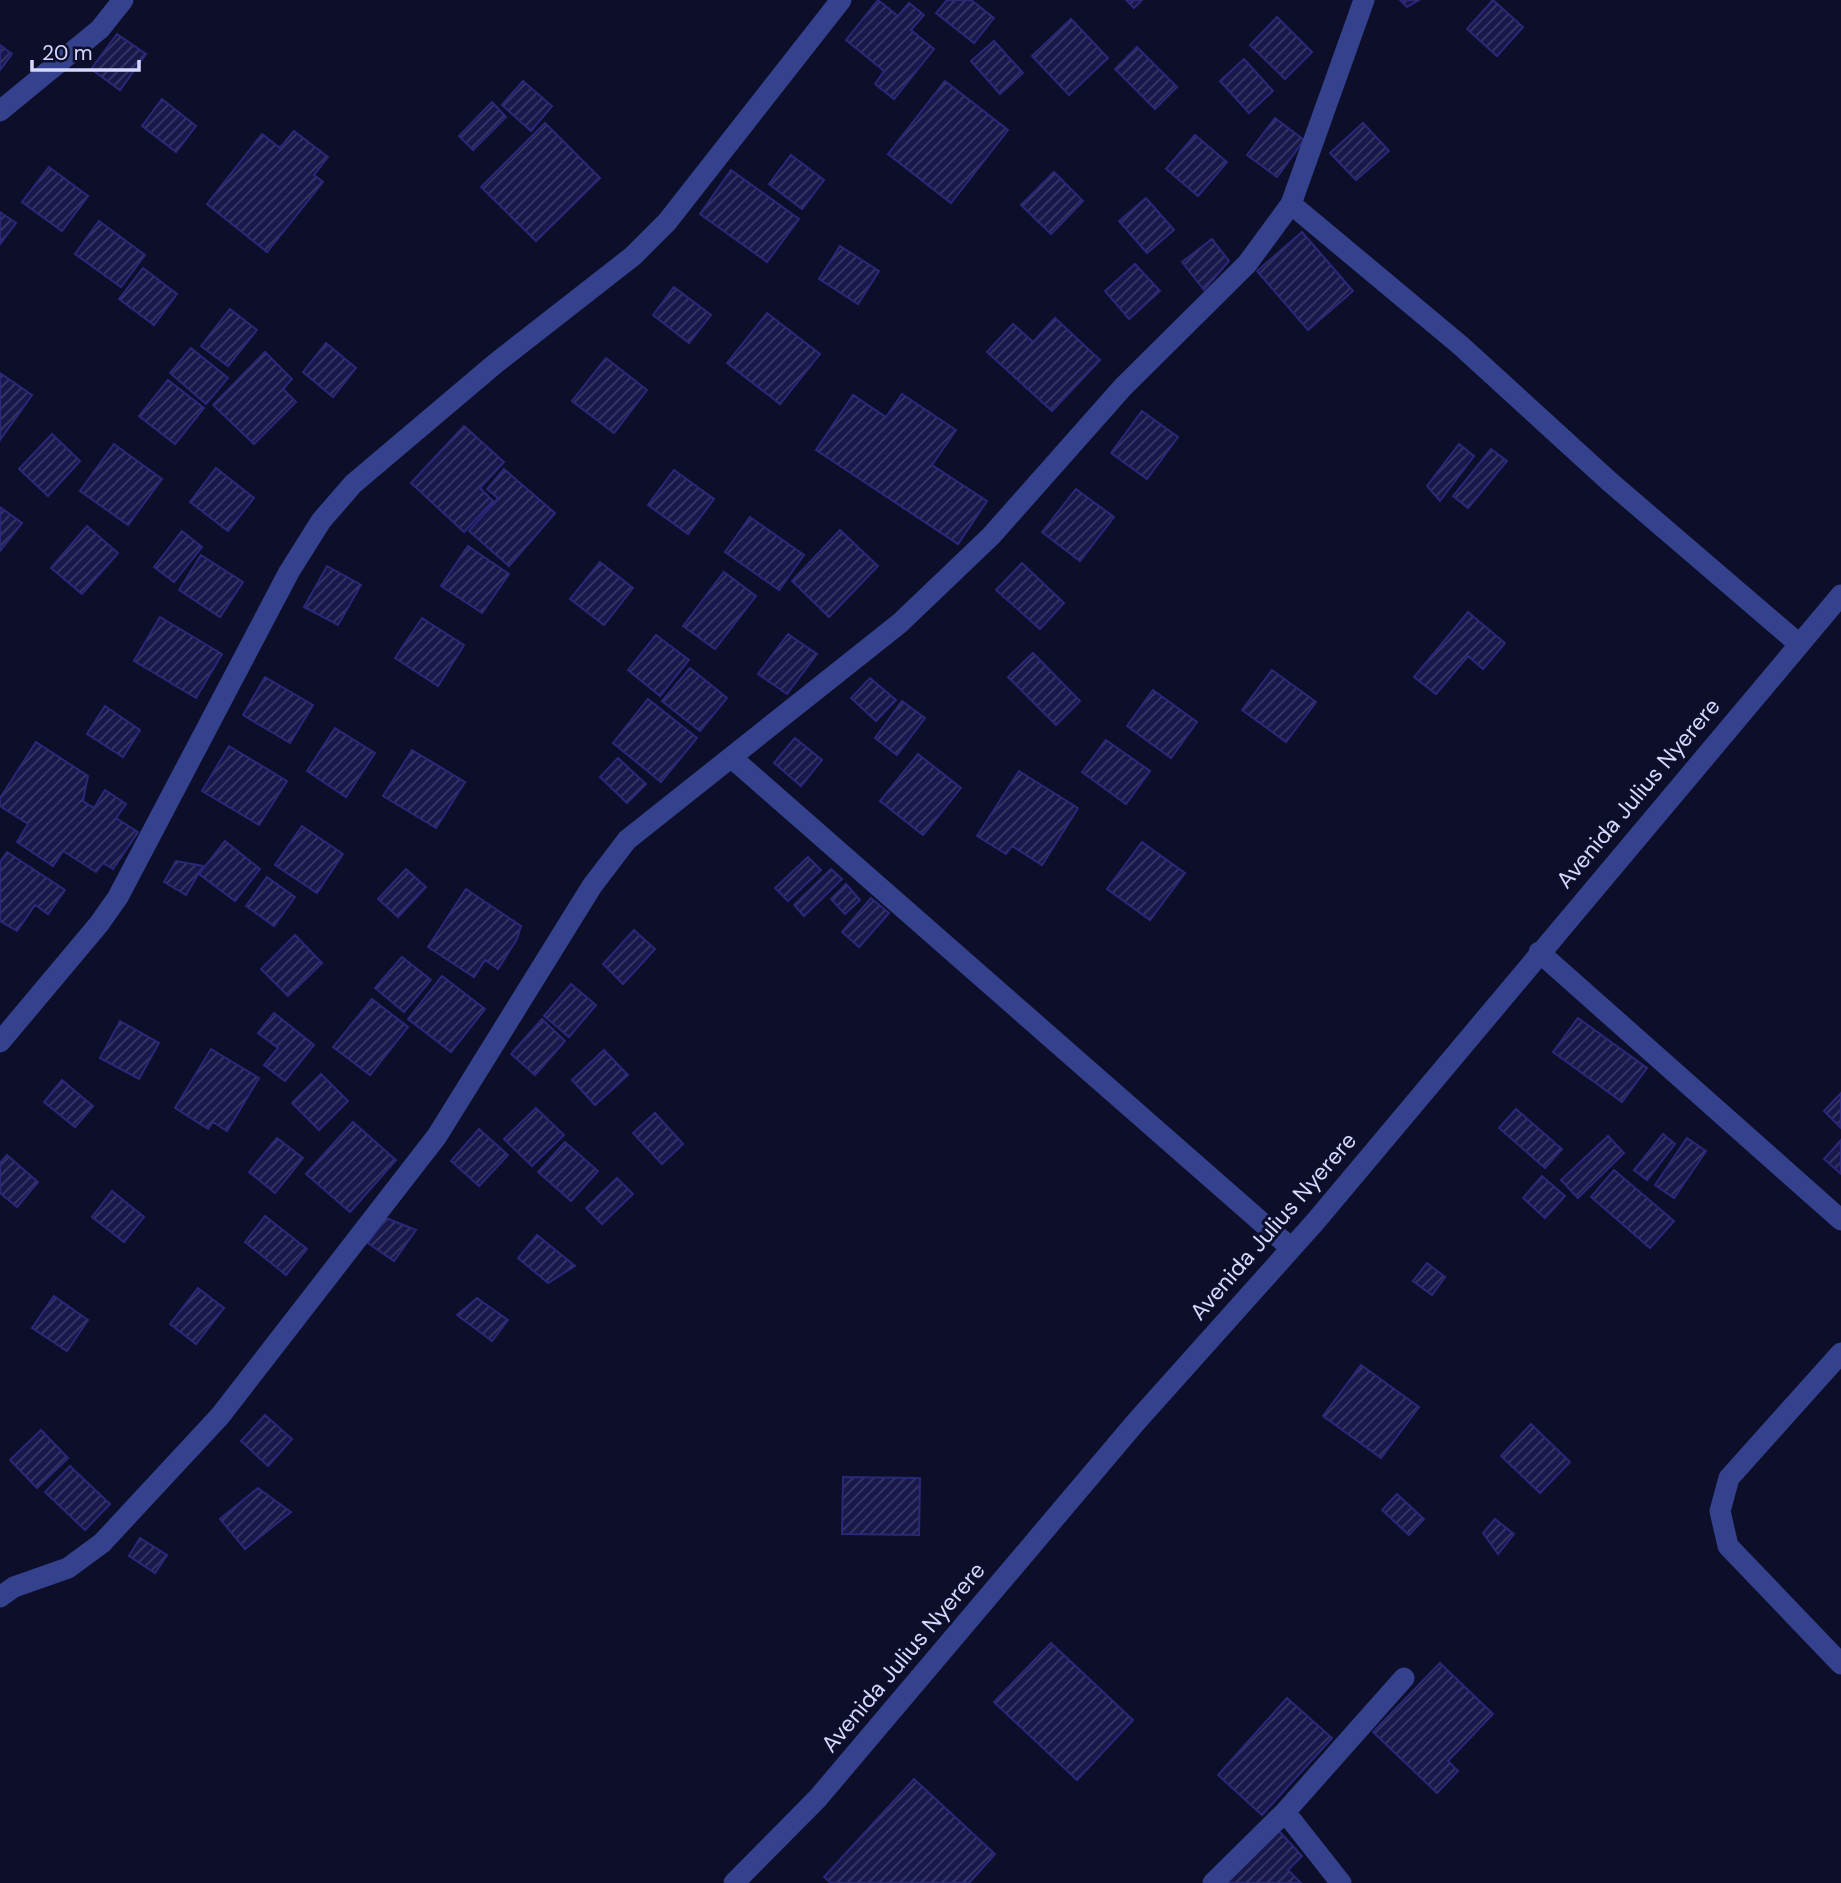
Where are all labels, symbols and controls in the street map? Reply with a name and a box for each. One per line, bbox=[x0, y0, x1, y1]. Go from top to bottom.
scale bar bbox=[32, 28, 138, 72]
text: 20 m bbox=[42, 39, 93, 67]
street label: Avenida Julius Nyerere bbox=[1549, 692, 1727, 894]
street label: Avenida Julius Nyerere bbox=[1183, 1126, 1363, 1326]
street label: Avenida Julius Nyerere bbox=[814, 1556, 992, 1758]

